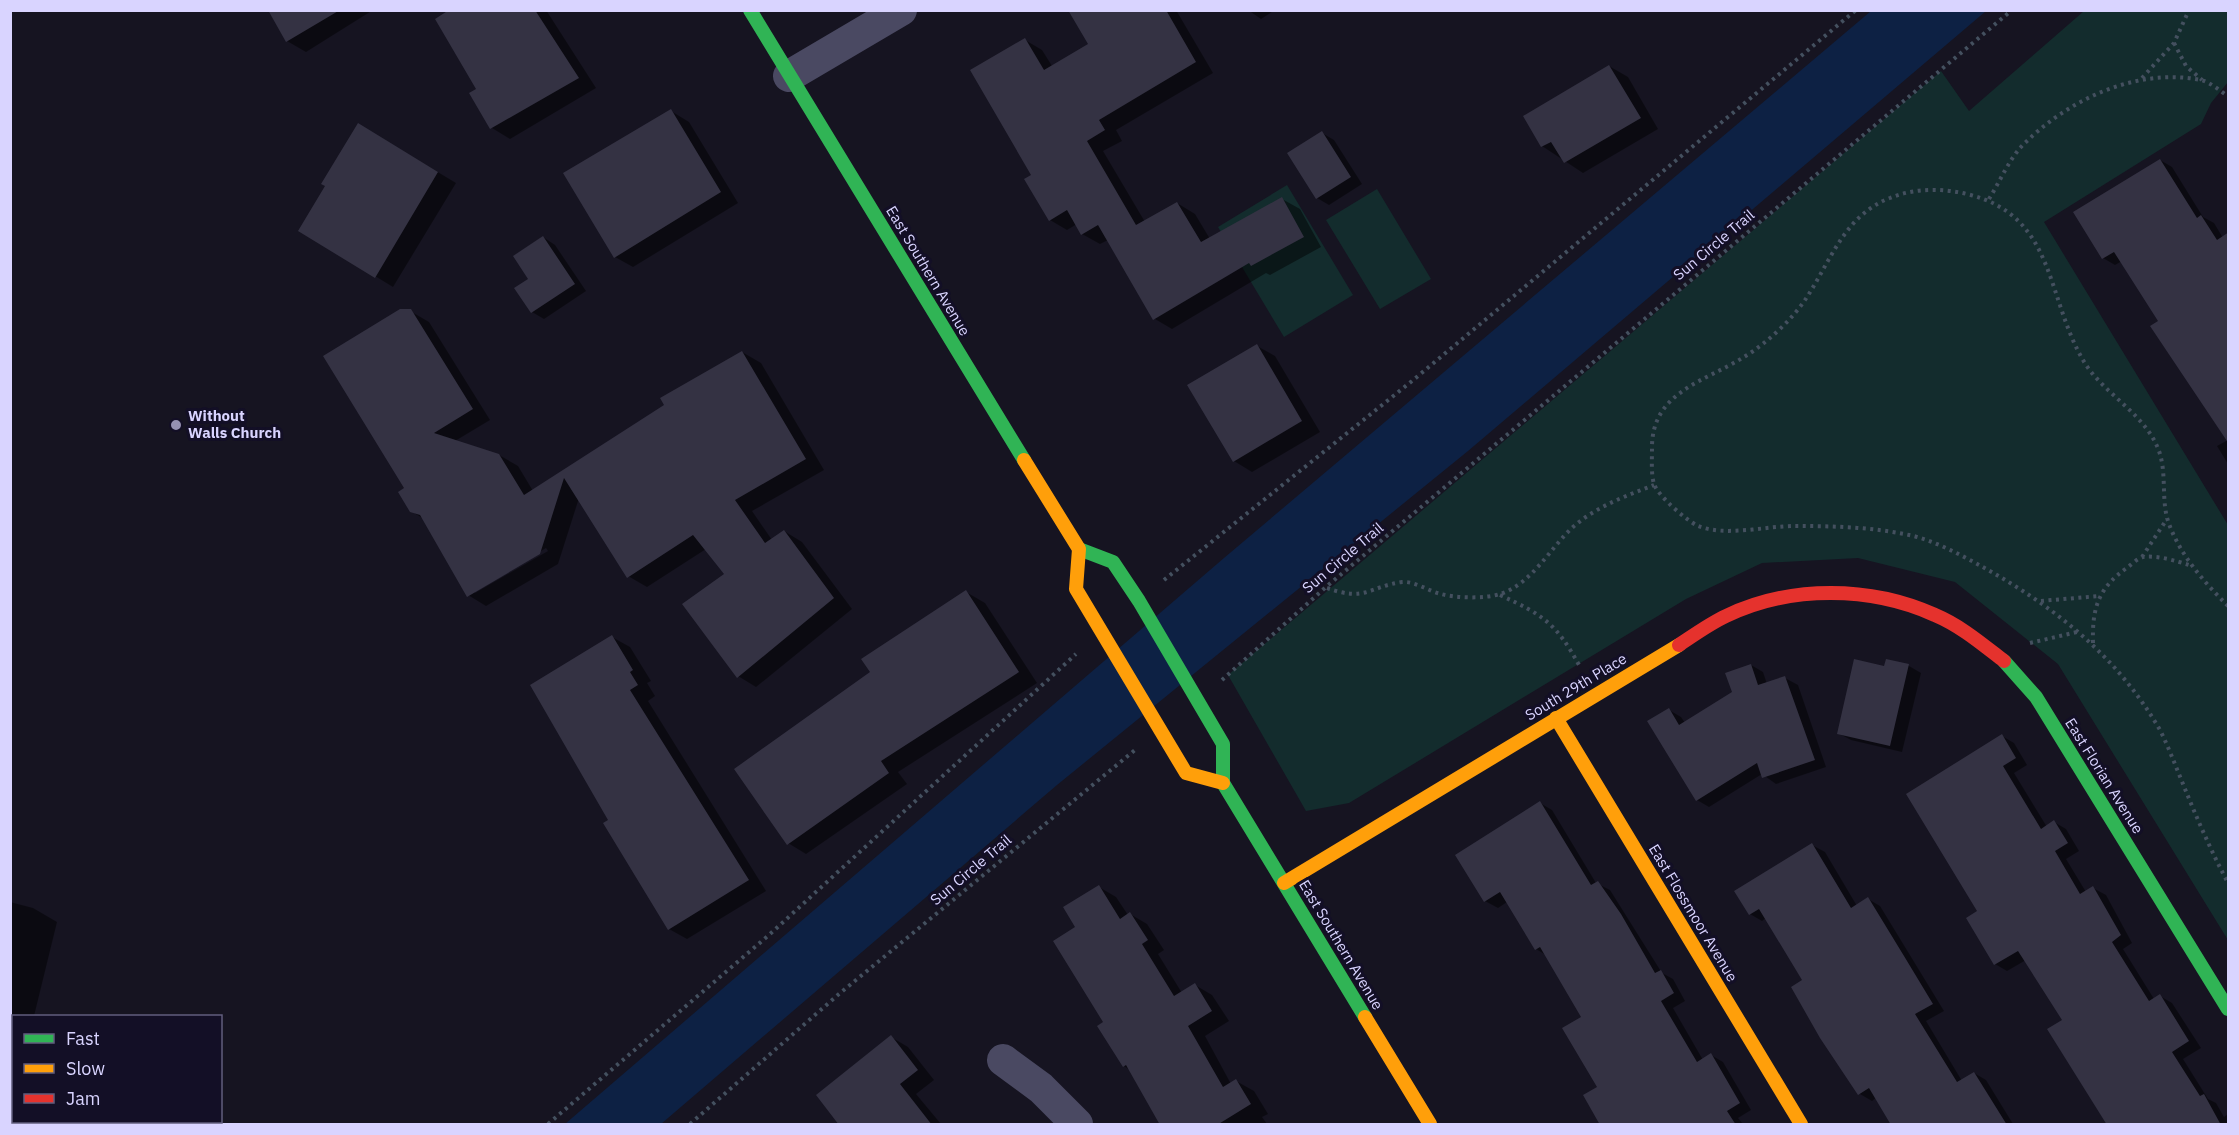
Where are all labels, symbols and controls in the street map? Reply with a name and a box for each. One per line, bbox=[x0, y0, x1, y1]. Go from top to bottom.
street label: East Southern Avenue bbox=[882, 202, 975, 339]
street label: Sun Circle Trail bbox=[1669, 205, 1758, 284]
place label: Without Walls Church bbox=[188, 406, 281, 442]
marker: Without Walls Church bbox=[169, 418, 183, 432]
street label: Sun Circle Trail bbox=[1298, 518, 1387, 597]
street label: South 29th Place bbox=[1521, 649, 1630, 724]
street label: East Florian Avenue bbox=[2061, 714, 2148, 837]
street label: Sun Circle Trail bbox=[926, 830, 1015, 909]
street label: East Flossmoor Avenue bbox=[1645, 840, 1742, 985]
street label: East Southern Avenue bbox=[1295, 876, 1388, 1013]
legend bbox=[12, 1015, 222, 1123]
text: Fast bbox=[66, 1027, 100, 1050]
text: Slow bbox=[66, 1057, 105, 1080]
text: Jam bbox=[66, 1087, 101, 1110]

